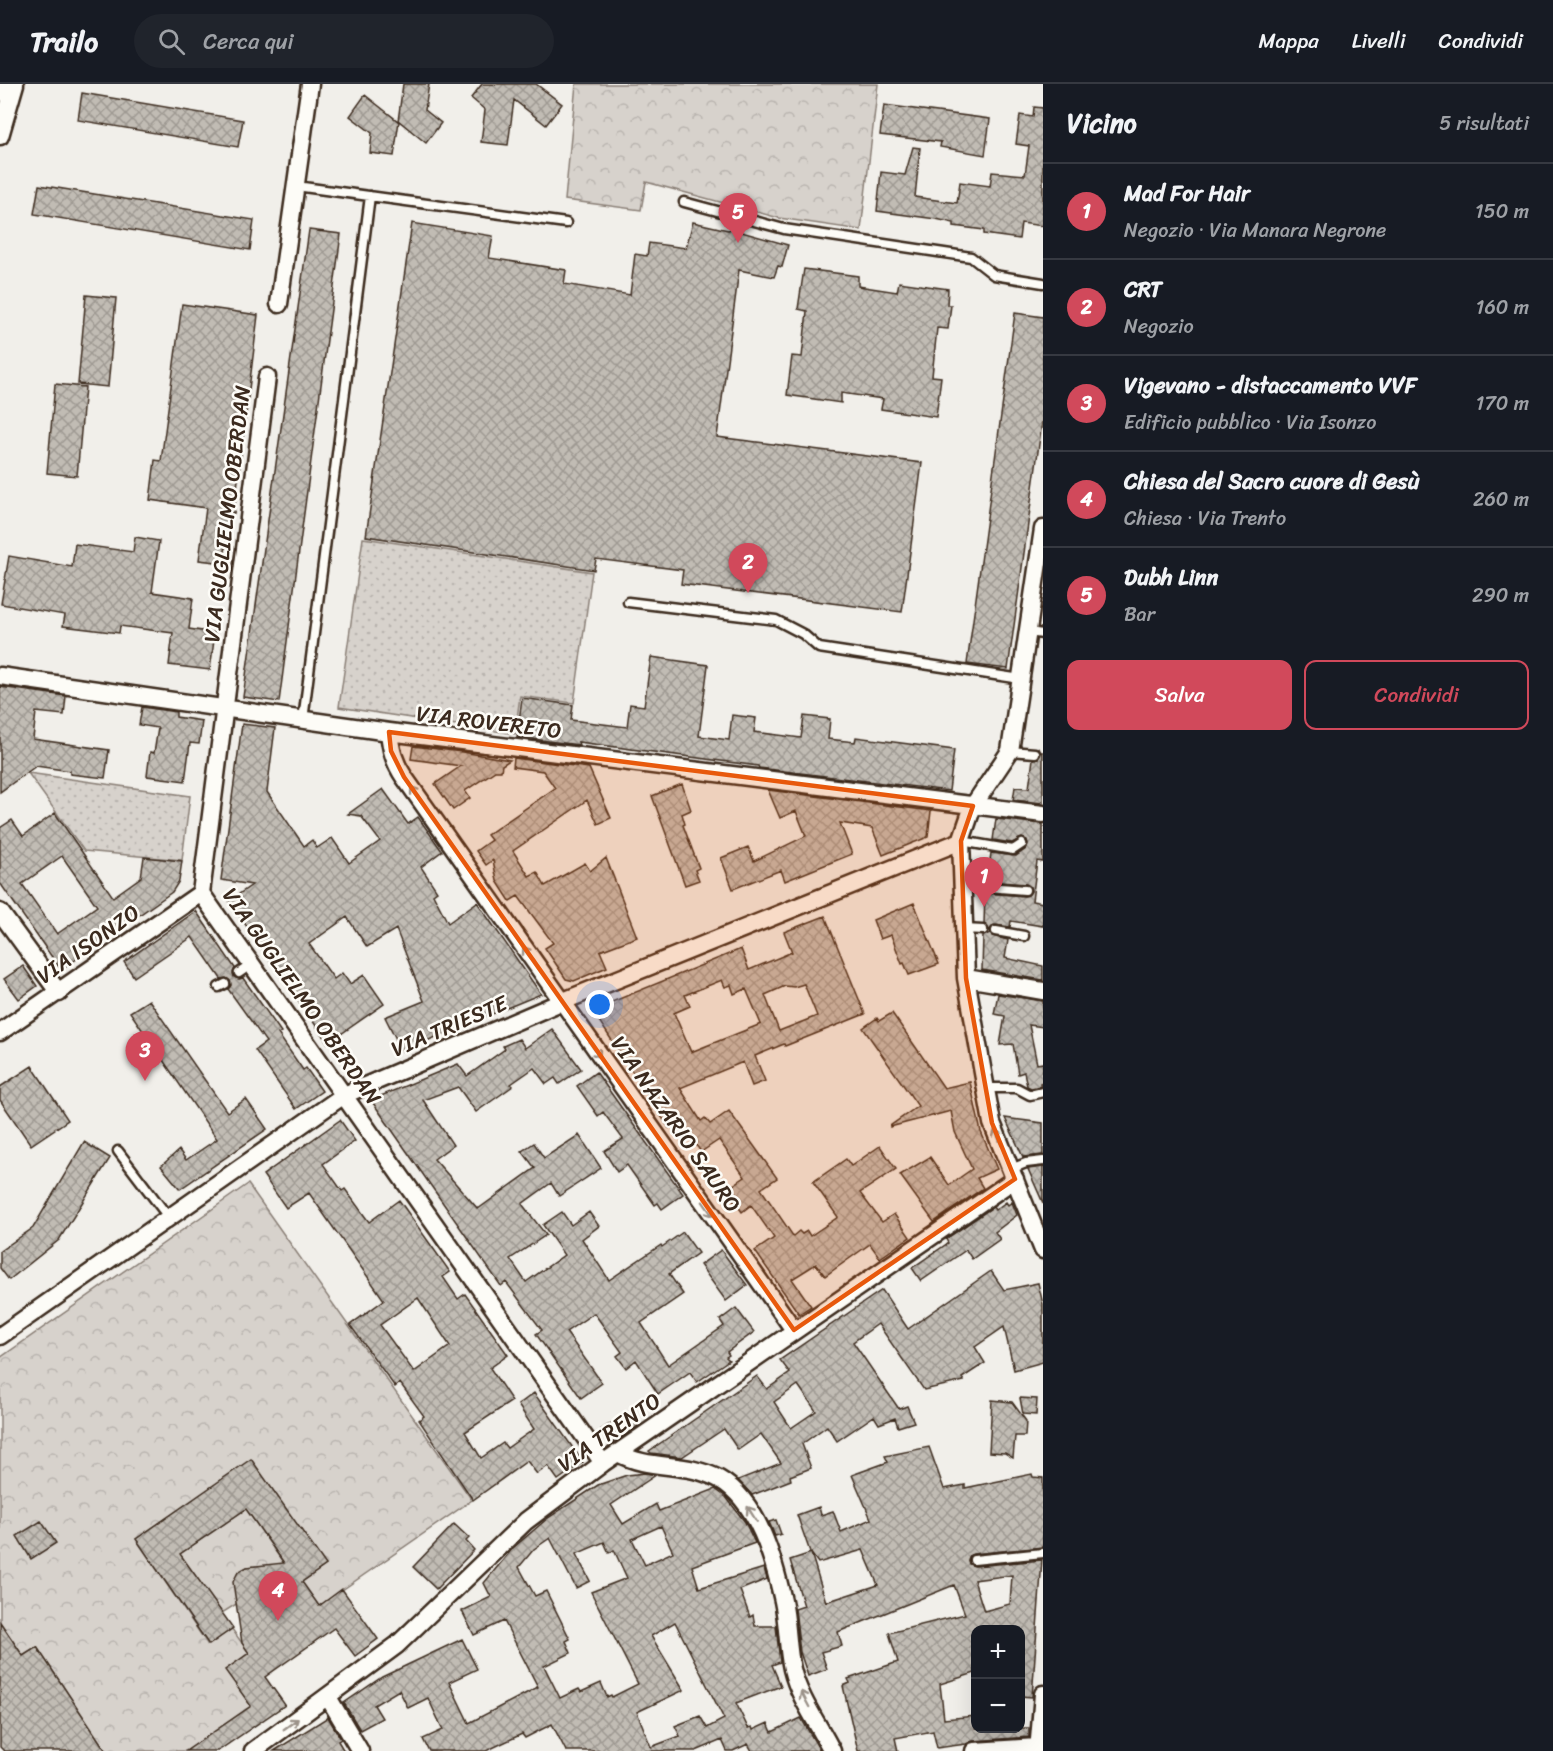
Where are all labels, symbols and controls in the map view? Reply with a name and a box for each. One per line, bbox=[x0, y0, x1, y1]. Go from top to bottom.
search box bbox=[134, 14, 554, 68]
text: Trailo bbox=[30, 17, 98, 66]
text: Cerca qui bbox=[203, 22, 294, 61]
text: Mappa bbox=[1258, 22, 1319, 60]
text: Livelli bbox=[1352, 22, 1406, 60]
text: Condividi bbox=[1439, 22, 1523, 60]
icon: search bbox=[155, 25, 188, 58]
text: Vicino bbox=[1067, 100, 1137, 146]
text: 5 risultati bbox=[1439, 106, 1529, 141]
text: Mad For Hair bbox=[1124, 174, 1250, 213]
pin: 5 bbox=[718, 194, 758, 243]
text: 1 bbox=[1082, 194, 1091, 229]
text: 150 m bbox=[1475, 194, 1529, 229]
text: Negozio · Via Manara Negrone bbox=[1124, 213, 1386, 248]
text: CRT bbox=[1124, 270, 1162, 309]
text: 2 bbox=[1081, 290, 1092, 325]
text: 160 m bbox=[1476, 290, 1529, 325]
text: Negozio bbox=[1124, 309, 1194, 344]
text: Vigevano - distaccamento VVF bbox=[1124, 366, 1417, 405]
street label: VIA GUGLIELMO OBERDAN bbox=[192, 383, 262, 645]
text: 3 bbox=[1081, 386, 1092, 421]
text: 170 m bbox=[1476, 386, 1529, 421]
text: Edificio pubblico · Via Isonzo bbox=[1124, 405, 1376, 440]
text: Chiesa del Sacro cuore di Gesù bbox=[1124, 462, 1419, 501]
text: 4 bbox=[1080, 482, 1093, 517]
text: 260 m bbox=[1473, 482, 1529, 517]
text: Chiesa · Via Trento bbox=[1124, 501, 1286, 536]
pin: 2 bbox=[728, 544, 768, 593]
text: Dubh Linn bbox=[1124, 558, 1218, 597]
text: 5 bbox=[1080, 578, 1093, 613]
text: 290 m bbox=[1472, 578, 1529, 613]
text: Bar bbox=[1124, 597, 1155, 632]
button: Salva bbox=[1067, 660, 1292, 730]
button: Condividi bbox=[1304, 660, 1529, 730]
street label: VIA ROVERETO bbox=[414, 694, 564, 750]
one-way arrow bbox=[410, 787, 422, 803]
pin: 1 bbox=[964, 858, 1004, 907]
street label: VIA GUGLIELMO OBERDAN bbox=[212, 879, 392, 1113]
street label: VIA ISONZO bbox=[28, 894, 148, 994]
one-way arrow bbox=[522, 947, 534, 963]
street label: VIA TRIESTE bbox=[385, 983, 515, 1068]
your location bbox=[585, 990, 614, 1019]
street label: VIA NAZARIO SAURO bbox=[600, 1027, 752, 1221]
pin: 3 bbox=[126, 1032, 164, 1081]
one-way arrow bbox=[589, 1041, 601, 1057]
one-way arrow bbox=[992, 1128, 1003, 1147]
one-way arrow bbox=[702, 1200, 714, 1216]
street label: VIA TRENTO bbox=[549, 1382, 669, 1482]
one-way arrow bbox=[745, 1505, 758, 1522]
pin: 4 bbox=[258, 1572, 298, 1621]
map controls bbox=[971, 1625, 1025, 1733]
button: + bbox=[971, 1625, 1025, 1679]
button: − bbox=[971, 1679, 1025, 1733]
one-way arrow bbox=[799, 1691, 810, 1709]
one-way arrow bbox=[282, 1718, 298, 1730]

